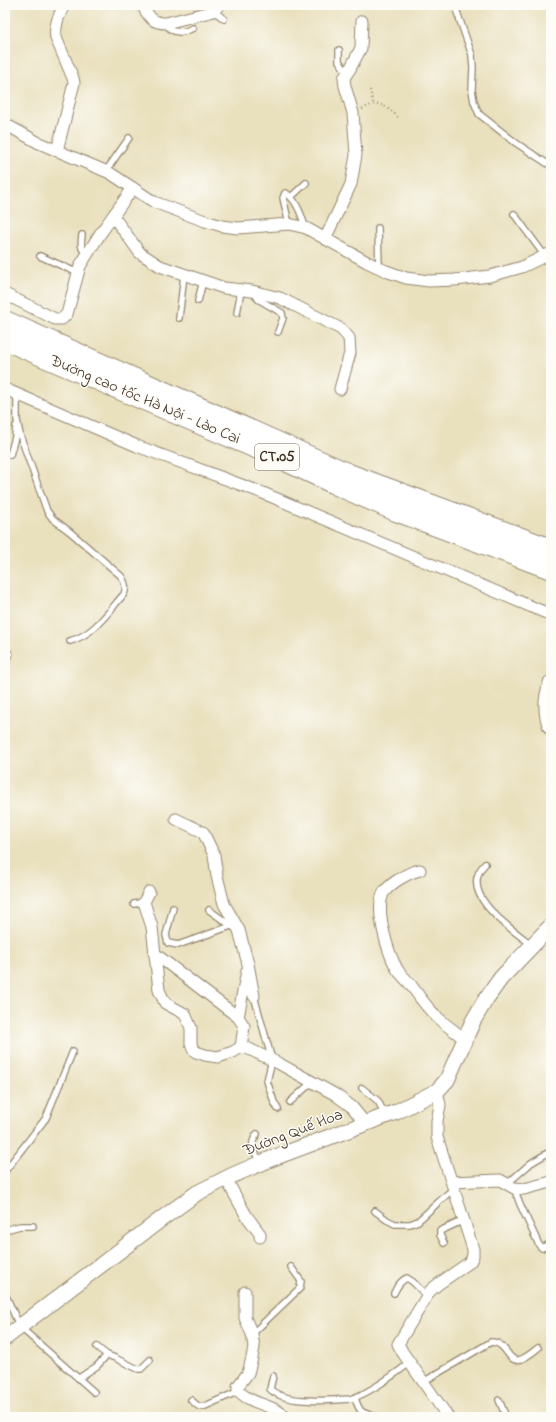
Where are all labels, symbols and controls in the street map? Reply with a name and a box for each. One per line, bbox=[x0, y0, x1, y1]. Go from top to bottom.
street label: Đường cao tốc Hà Nội - Lào Cai bbox=[45, 349, 244, 451]
road number: CT.05 bbox=[255, 444, 299, 470]
street label: Đường Quế Hoa bbox=[239, 1103, 346, 1163]

